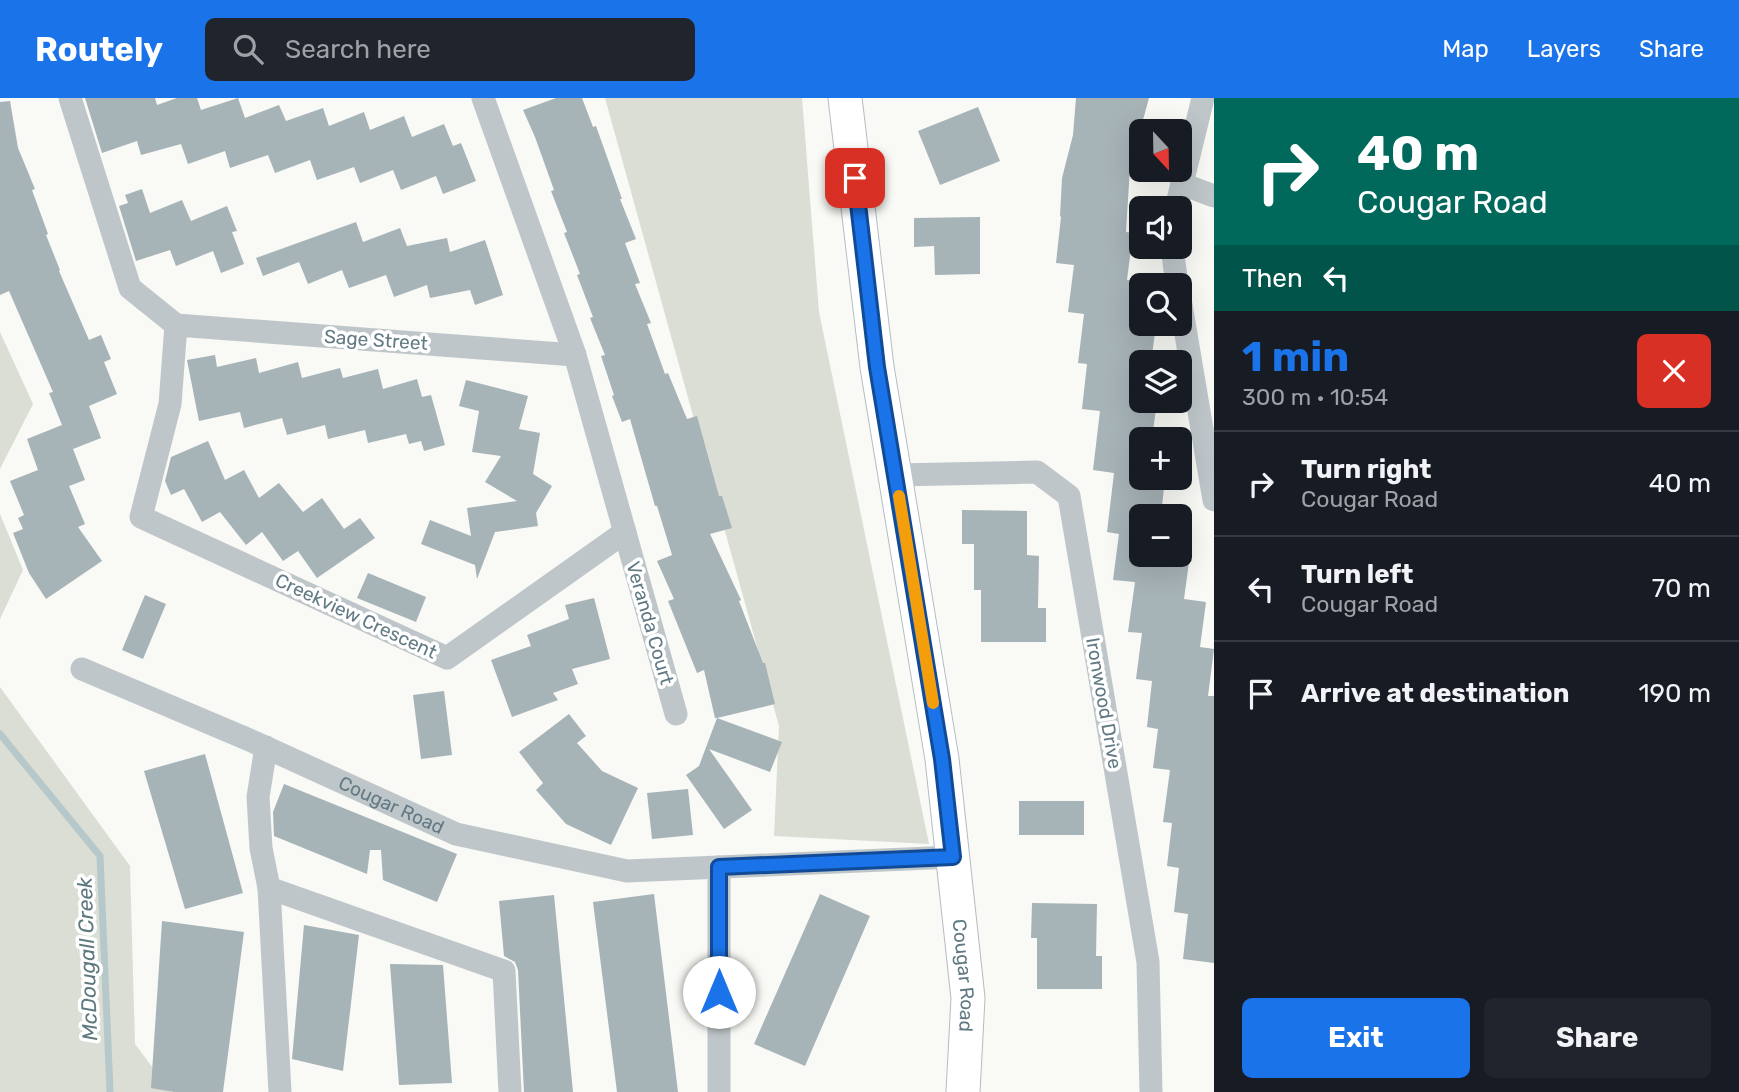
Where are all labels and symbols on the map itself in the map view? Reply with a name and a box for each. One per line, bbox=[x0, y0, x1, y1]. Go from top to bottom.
north arrow bbox=[1129, 119, 1192, 182]
pin bbox=[825, 148, 885, 208]
street label: Sage Street bbox=[323, 325, 429, 355]
street label: Veranda Court bbox=[621, 559, 679, 688]
street label: Creekview Crescent bbox=[272, 568, 441, 664]
street label: Ironwood Drive bbox=[1081, 636, 1127, 770]
street label: Cougar Road bbox=[335, 771, 448, 839]
water label: McDougall Creek bbox=[72, 876, 102, 1041]
street label: Cougar Road bbox=[948, 918, 980, 1033]
position arrow bbox=[682, 955, 756, 1029]

